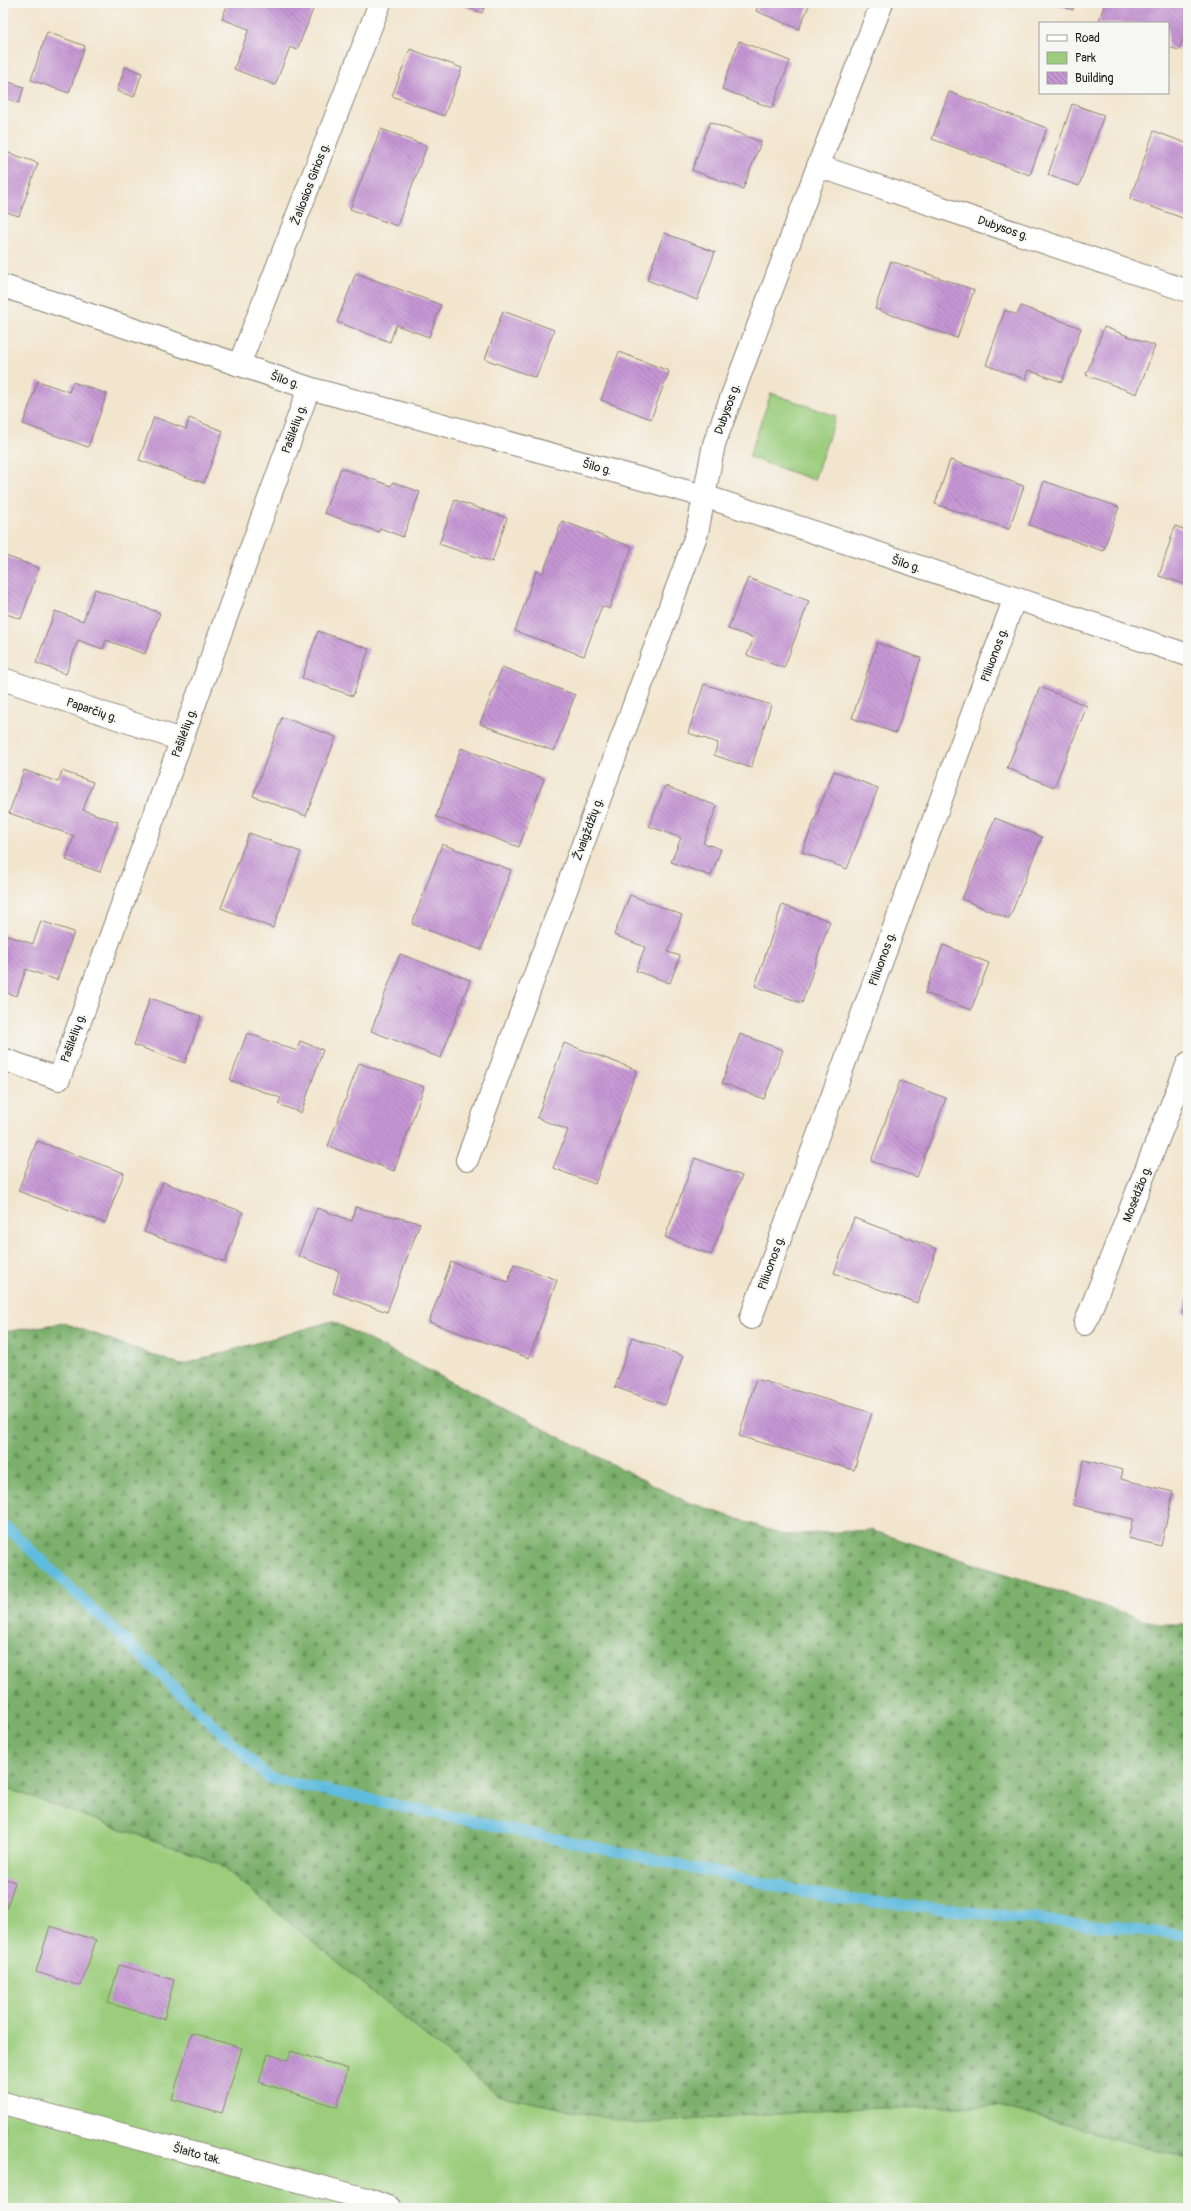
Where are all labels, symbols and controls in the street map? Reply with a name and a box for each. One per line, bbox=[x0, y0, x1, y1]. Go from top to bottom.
legend bbox=[1039, 22, 1169, 94]
text: Road bbox=[1075, 31, 1100, 46]
text: Park bbox=[1075, 51, 1096, 66]
text: Building bbox=[1075, 71, 1114, 86]
street label: Žaliosios Girios g. bbox=[287, 140, 333, 228]
street label: Dubysos g. bbox=[975, 213, 1030, 244]
street label: Šilo g. bbox=[268, 368, 302, 392]
street label: Dubysos g. bbox=[711, 382, 744, 437]
street label: Pašilėlių g. bbox=[279, 403, 310, 456]
street label: Šilo g. bbox=[581, 455, 613, 479]
street label: Šilo g. bbox=[889, 552, 923, 576]
street label: Piliuonos g. bbox=[978, 626, 1011, 684]
street label: Paparčių g. bbox=[64, 695, 119, 726]
street label: Pašilėlių g. bbox=[169, 707, 200, 760]
street label: Žvaigždžių g. bbox=[569, 795, 607, 863]
street label: Piliuonos g. bbox=[866, 930, 899, 988]
street label: Pašilėlių g. bbox=[58, 1012, 89, 1065]
street label: Mosėdžio g. bbox=[1120, 1164, 1155, 1224]
street label: Piliuonos g. bbox=[755, 1234, 788, 1292]
street label: Šlaito tak. bbox=[171, 2140, 223, 2168]

